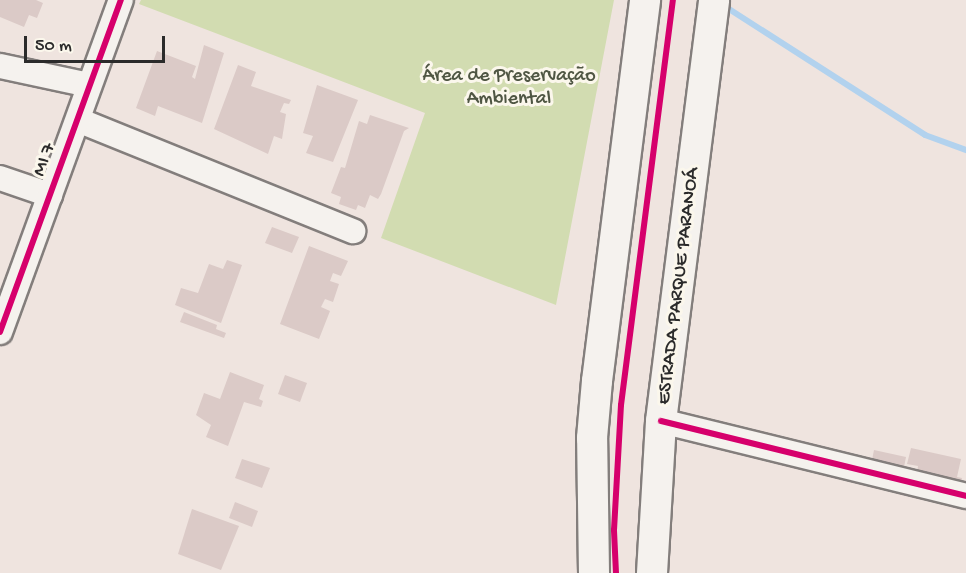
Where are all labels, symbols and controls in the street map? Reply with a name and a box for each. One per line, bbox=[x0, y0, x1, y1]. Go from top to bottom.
scale bar bbox=[27, 24, 168, 62]
text: 50 m bbox=[35, 36, 72, 57]
park label: Área de Preservação Ambiental bbox=[422, 65, 596, 112]
street label: MI 7 bbox=[28, 140, 62, 180]
street label: ESTRADA PARQUE PARANOÁ bbox=[653, 166, 705, 406]

